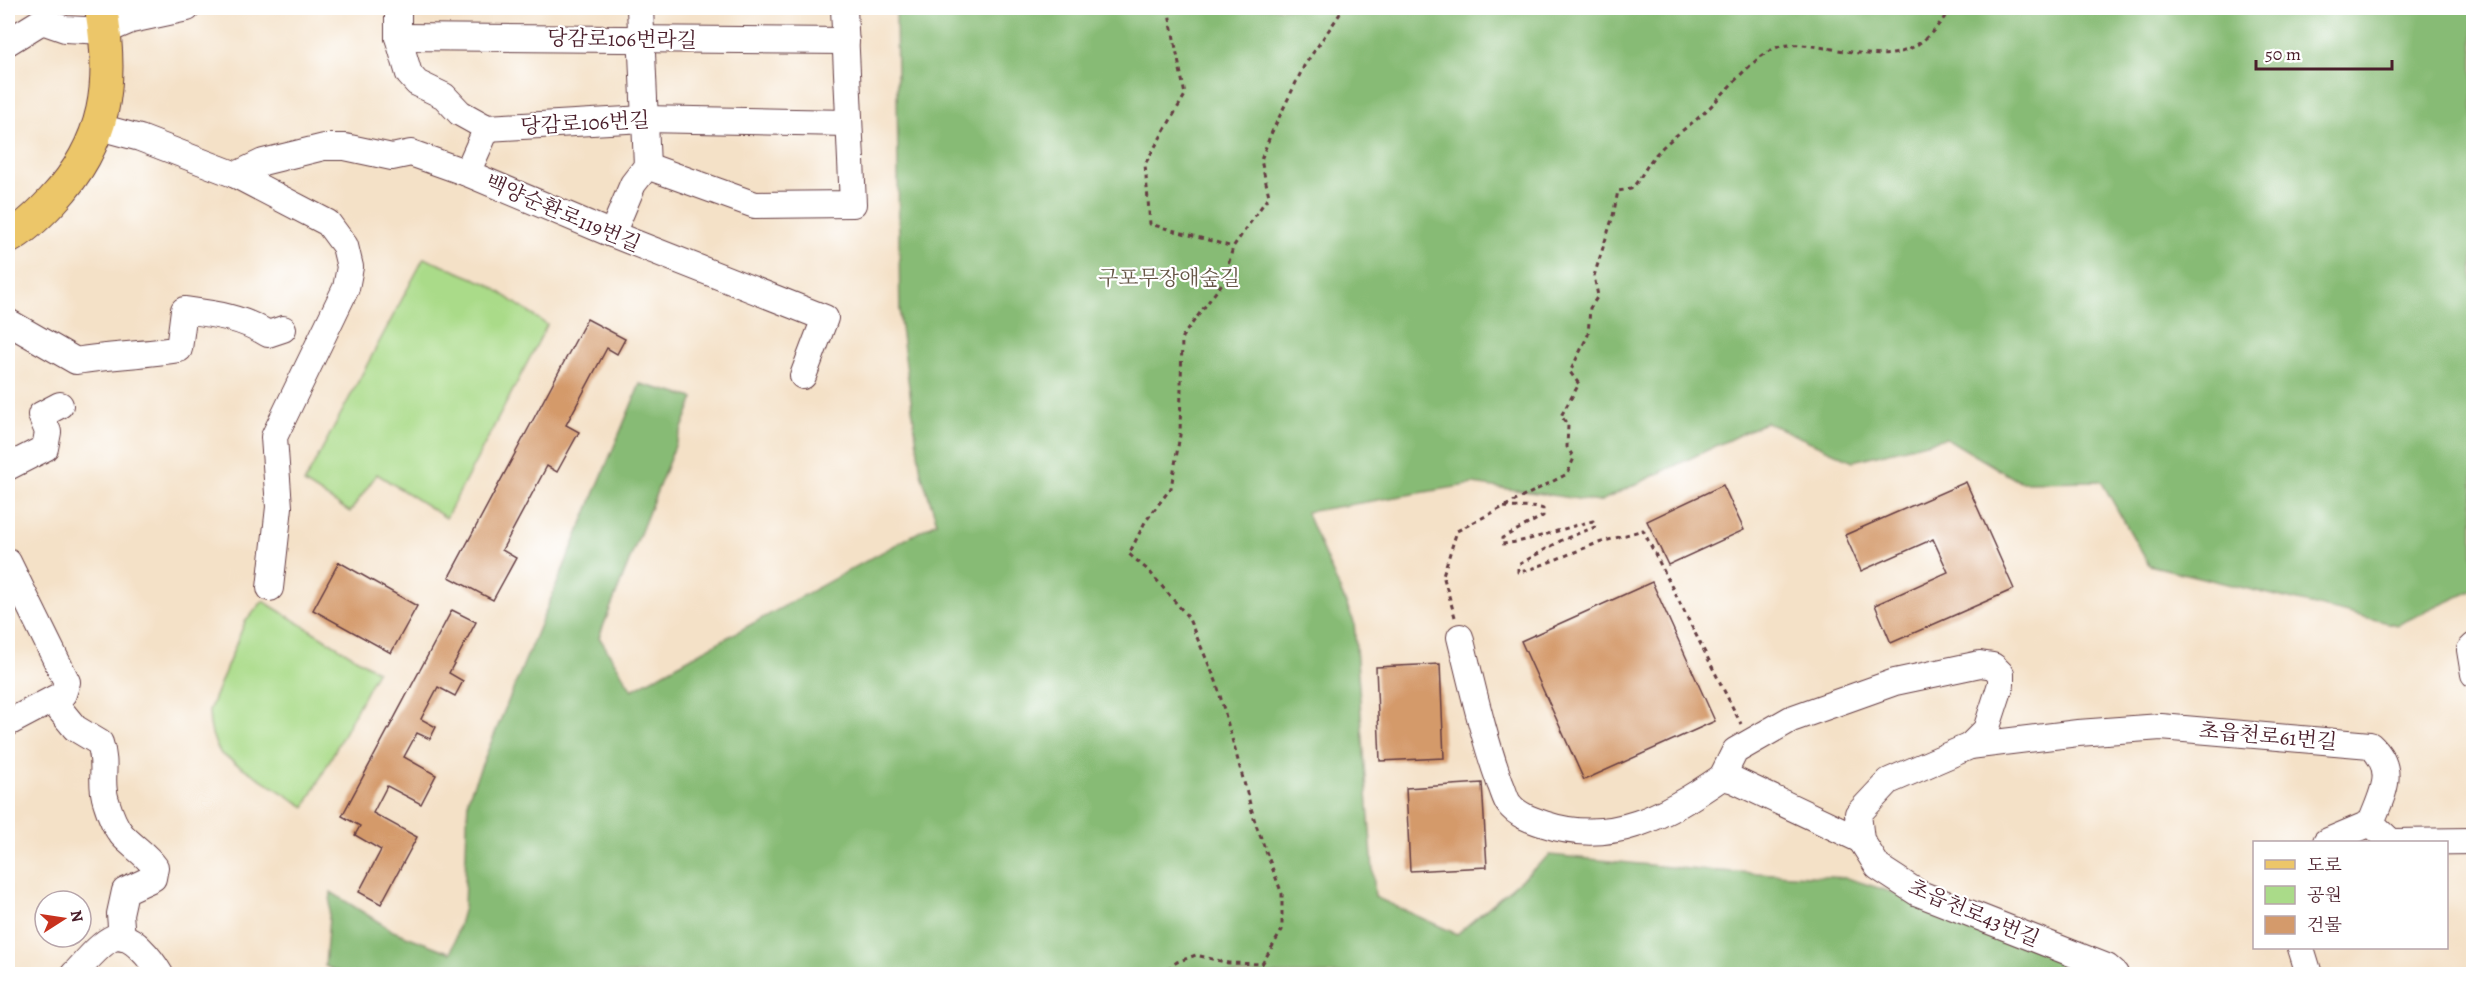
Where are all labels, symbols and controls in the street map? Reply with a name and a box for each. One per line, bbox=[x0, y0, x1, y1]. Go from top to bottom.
street label: 당감로106번라길 bbox=[547, 24, 697, 54]
scale bar bbox=[2256, 33, 2392, 71]
text: 50 m bbox=[2265, 42, 2301, 66]
street label: 당감로106번길 bbox=[520, 106, 650, 140]
street label: 백양순환로119번길 bbox=[481, 168, 645, 258]
park label: 구포무장애숲길 bbox=[1098, 264, 1240, 292]
street label: 초읍천로61번길 bbox=[2198, 716, 2338, 756]
legend bbox=[2253, 841, 2448, 949]
text: 도로 bbox=[2307, 853, 2342, 877]
street label: 초읍천로43번길 bbox=[1904, 873, 2044, 953]
text: 공원 bbox=[2307, 883, 2342, 907]
north arrow bbox=[33, 889, 93, 949]
text: N bbox=[65, 908, 89, 924]
text: 건물 bbox=[2307, 913, 2342, 937]

